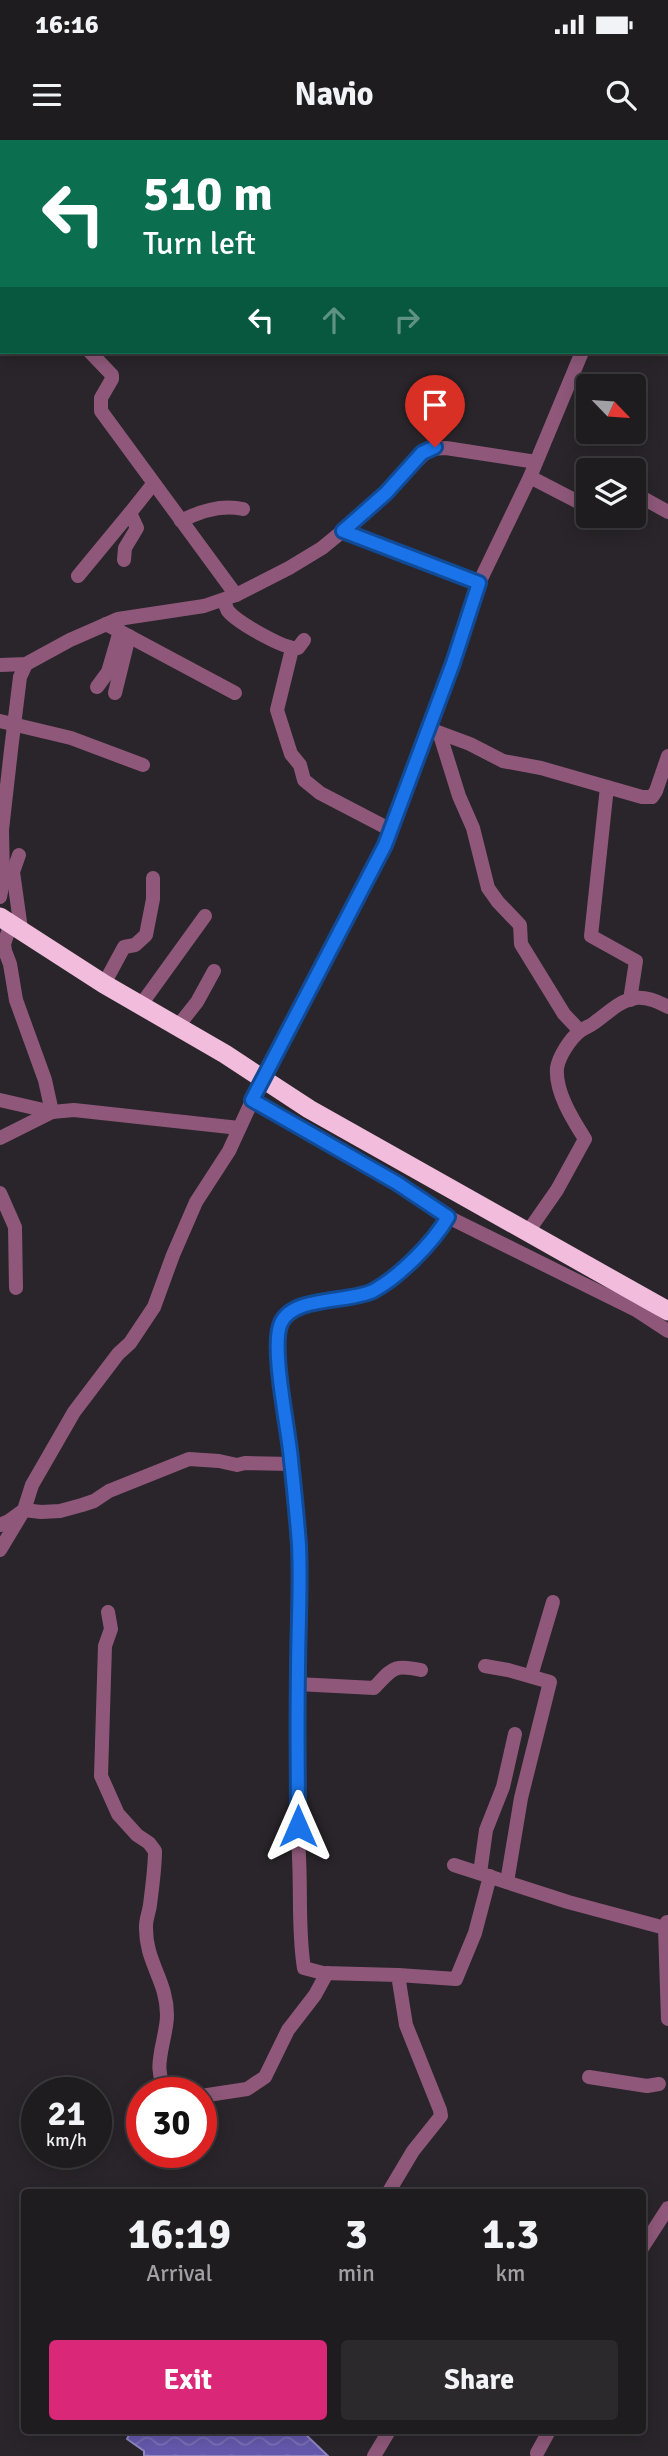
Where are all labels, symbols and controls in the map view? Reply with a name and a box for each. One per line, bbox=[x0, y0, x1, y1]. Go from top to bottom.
text: 16:16 bbox=[35, 9, 99, 41]
text: Navio bbox=[294, 75, 374, 114]
icon: menu bbox=[28, 76, 66, 114]
icon: search bbox=[602, 76, 640, 114]
text: 510 m bbox=[143, 164, 273, 224]
icon: left bbox=[28, 168, 119, 259]
text: Turn left bbox=[143, 224, 256, 263]
icon: left bbox=[242, 301, 280, 339]
icon: ahead bbox=[315, 301, 353, 339]
icon: right bbox=[388, 301, 426, 339]
north arrow bbox=[576, 374, 646, 444]
map controls bbox=[576, 374, 646, 528]
pin bbox=[405, 375, 465, 447]
icon: arrive bbox=[416, 386, 454, 424]
button: layers bbox=[576, 458, 646, 528]
position arrow bbox=[261, 1789, 335, 1863]
speed limit sign: 30 bbox=[126, 2077, 217, 2168]
text: 21 bbox=[48, 2092, 85, 2135]
text: km/h bbox=[46, 2129, 87, 2151]
text: 16:19 bbox=[128, 2209, 231, 2260]
text: 3 bbox=[345, 2209, 368, 2260]
text: 1.3 bbox=[482, 2209, 539, 2260]
text: Arrival bbox=[146, 2259, 213, 2288]
text: min bbox=[338, 2259, 375, 2288]
text: km bbox=[496, 2259, 525, 2288]
button: Exit bbox=[49, 2340, 327, 2420]
button: Share bbox=[341, 2340, 618, 2420]

